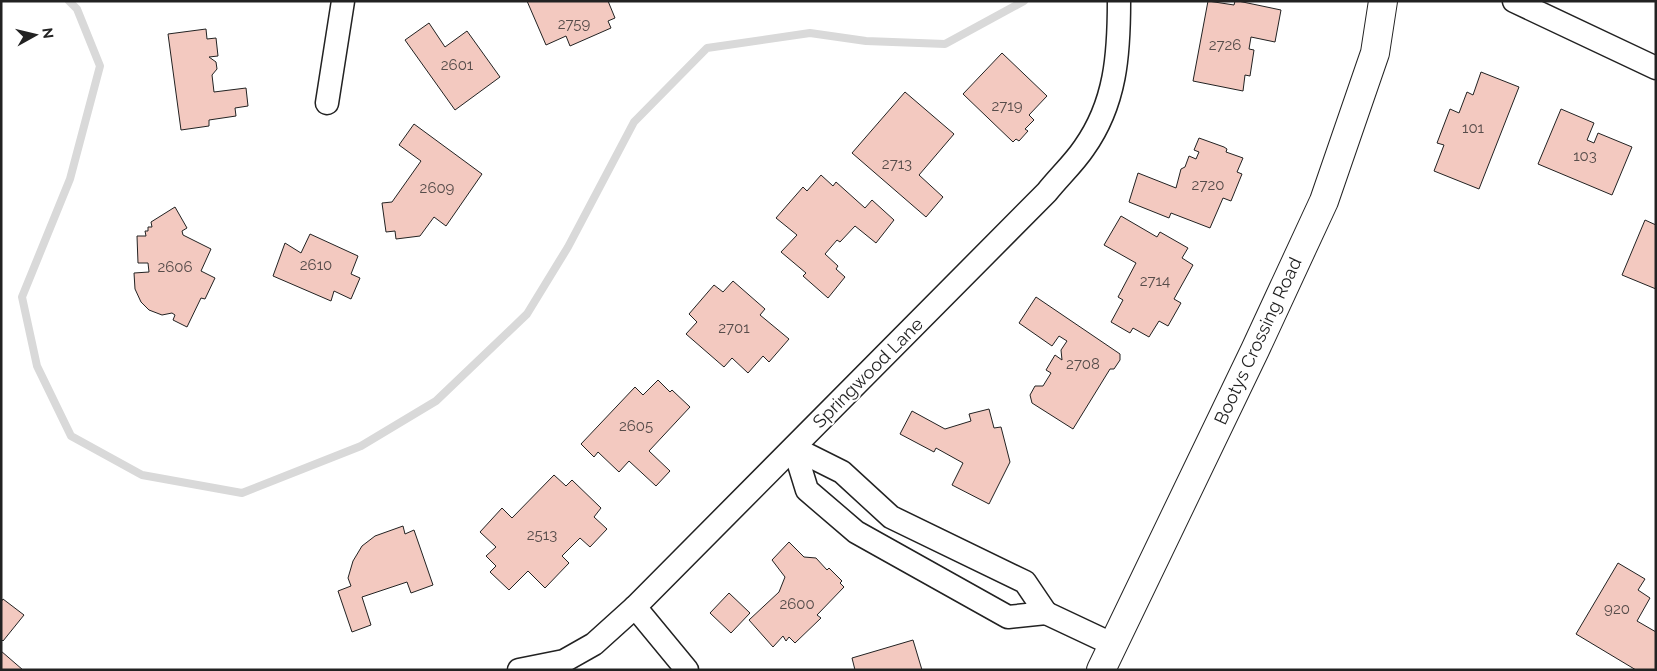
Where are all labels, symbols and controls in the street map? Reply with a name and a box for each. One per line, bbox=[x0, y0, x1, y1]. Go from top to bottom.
north arrow bbox=[10, 10, 60, 60]
house number: 2759 bbox=[558, 15, 590, 33]
text: N bbox=[39, 27, 57, 40]
house number: 2726 bbox=[1209, 36, 1241, 54]
house number: 2601 bbox=[441, 56, 474, 74]
house number: 2719 bbox=[991, 97, 1023, 115]
house number: 101 bbox=[1462, 119, 1485, 137]
house number: 103 bbox=[1573, 147, 1597, 165]
house number: 2713 bbox=[882, 155, 912, 173]
house number: 2720 bbox=[1192, 176, 1224, 194]
house number: 2609 bbox=[420, 179, 455, 197]
street label: Bootys Crossing Road bbox=[1210, 254, 1305, 428]
house number: 2610 bbox=[300, 256, 332, 274]
house number: 2606 bbox=[157, 258, 193, 276]
house number: 2714 bbox=[1140, 272, 1170, 290]
street label: Springwood Lane bbox=[808, 313, 927, 432]
house number: 2701 bbox=[718, 319, 750, 337]
house number: 2708 bbox=[1066, 355, 1100, 373]
house number: 2605 bbox=[619, 417, 653, 435]
house number: 2513 bbox=[527, 526, 557, 544]
house number: 2600 bbox=[779, 595, 815, 613]
house number: 920 bbox=[1604, 600, 1630, 618]

